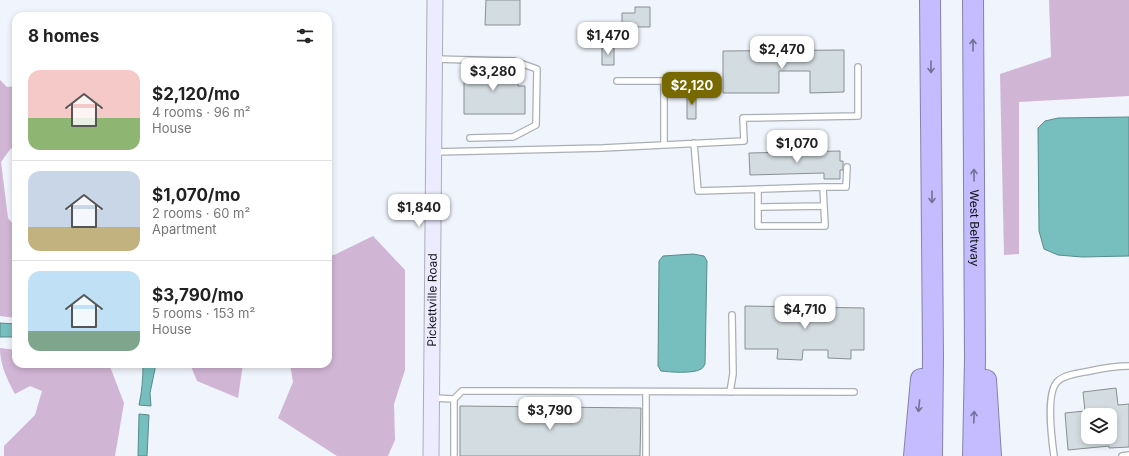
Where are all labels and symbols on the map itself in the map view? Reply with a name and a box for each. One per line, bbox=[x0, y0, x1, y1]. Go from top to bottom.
pin: $1,470 bbox=[575, 22, 641, 56]
pin: $2,470 bbox=[749, 36, 815, 70]
one-way arrow bbox=[969, 39, 977, 52]
pin: $3,280 bbox=[460, 58, 526, 92]
one-way arrow bbox=[927, 60, 935, 73]
pin: $2,120 bbox=[659, 72, 725, 106]
pin: $1,070 bbox=[764, 130, 830, 164]
one-way arrow bbox=[970, 169, 978, 182]
street label: West Beltway bbox=[967, 189, 982, 267]
one-way arrow bbox=[928, 190, 936, 203]
pin: $1,840 bbox=[386, 194, 452, 228]
street label: Pickettville Road bbox=[424, 253, 440, 347]
pin: $4,710 bbox=[772, 296, 838, 330]
pin: $3,790 bbox=[517, 397, 583, 431]
one-way arrow bbox=[915, 399, 922, 412]
one-way arrow bbox=[970, 411, 978, 424]

